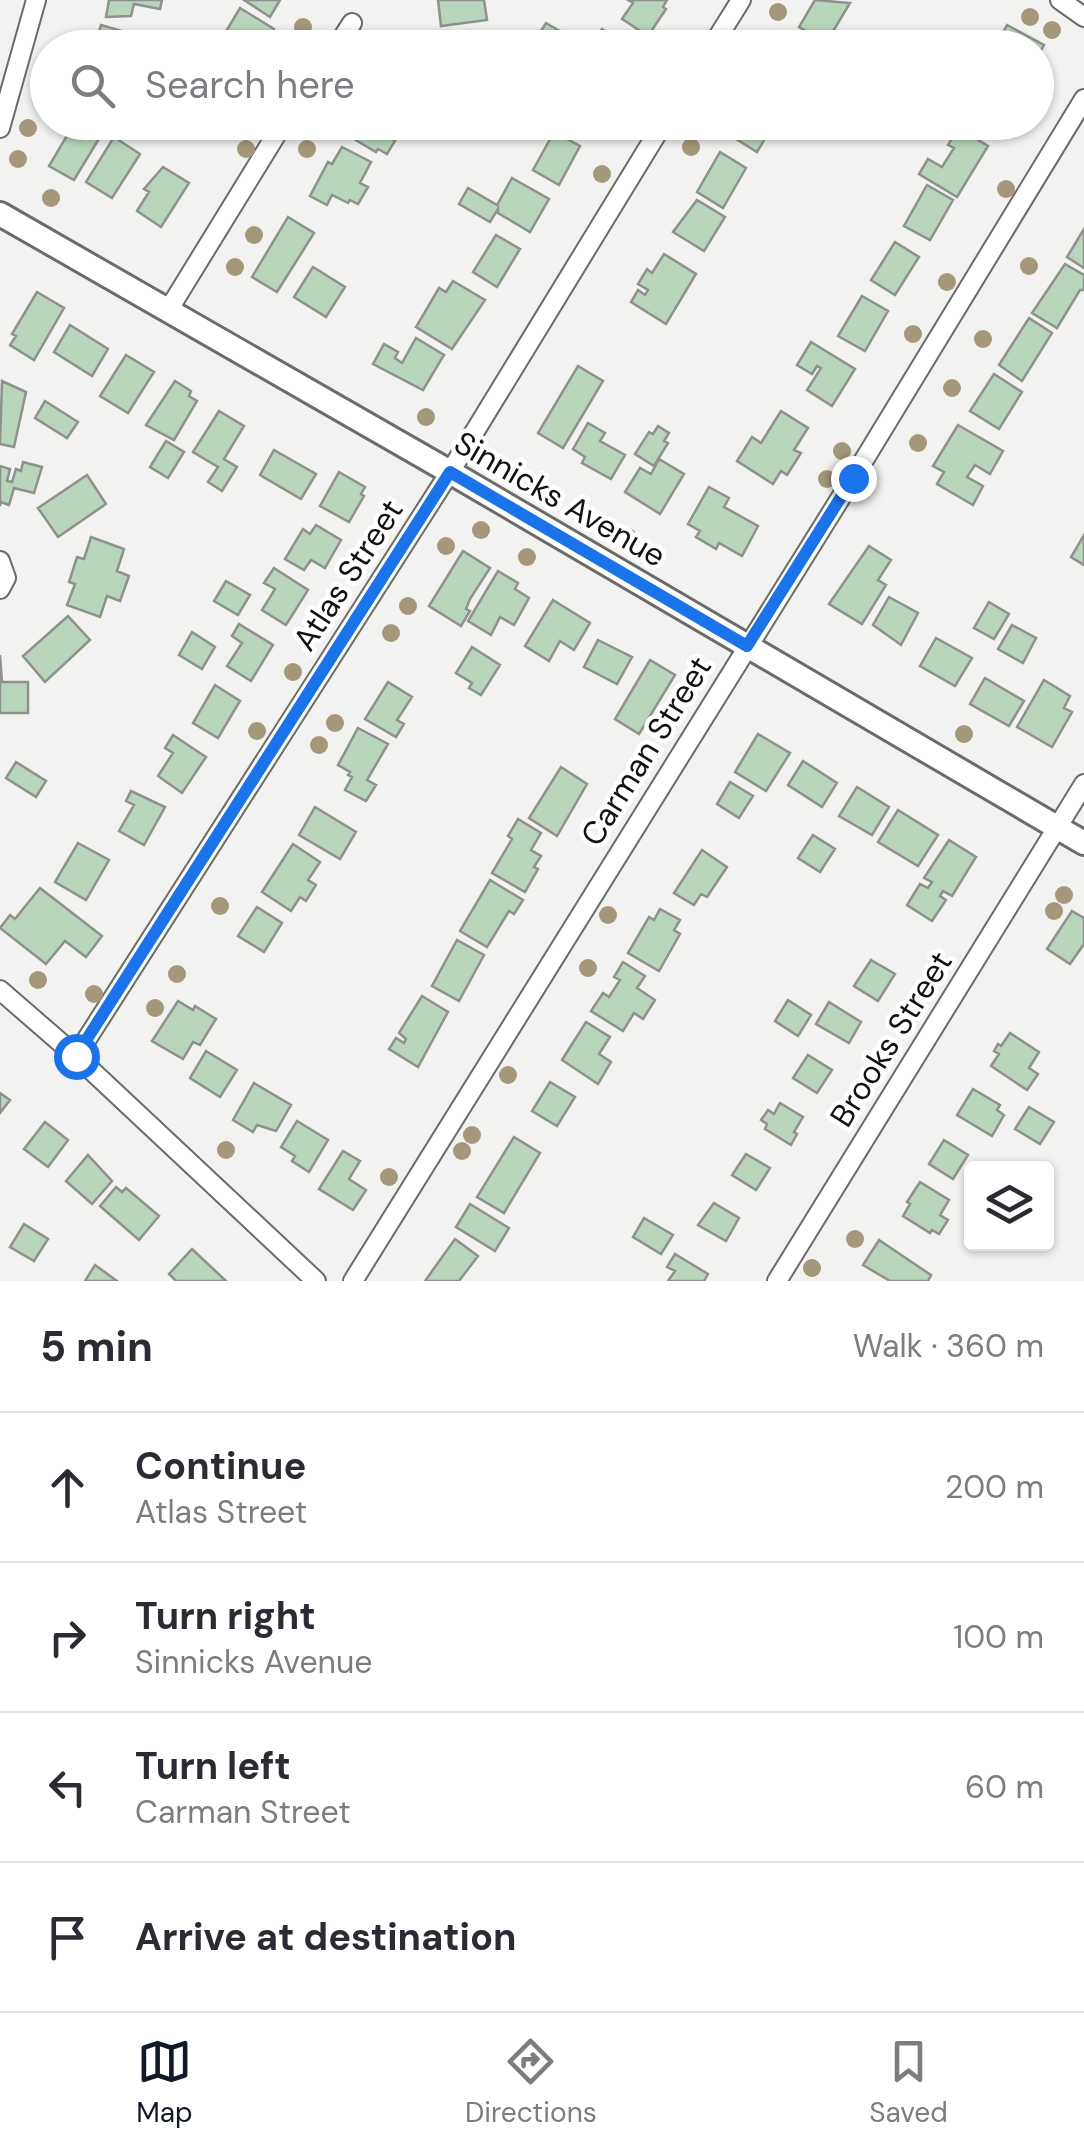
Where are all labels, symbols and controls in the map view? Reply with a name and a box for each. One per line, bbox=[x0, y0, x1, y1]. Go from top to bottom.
search box bbox=[30, 30, 1054, 140]
icon: search bbox=[65, 58, 120, 113]
text: Search here bbox=[145, 60, 355, 110]
street label: Sinnicks Avenue bbox=[447, 421, 673, 577]
route end bbox=[831, 456, 877, 502]
street label: Atlas Street bbox=[283, 491, 413, 659]
street label: Carman Street bbox=[571, 648, 721, 854]
street label: Brooks Street bbox=[820, 944, 962, 1134]
route start bbox=[54, 1034, 100, 1080]
map controls bbox=[964, 1161, 1054, 1251]
button: layers bbox=[964, 1161, 1054, 1251]
text: 5 min bbox=[40, 1319, 153, 1374]
text: Walk · 360 m bbox=[853, 1325, 1044, 1367]
text: Continue bbox=[135, 1441, 306, 1491]
icon: ahead bbox=[40, 1460, 95, 1515]
text: 200 m bbox=[945, 1466, 1044, 1508]
text: Atlas Street bbox=[135, 1491, 307, 1533]
text: Turn right bbox=[135, 1591, 316, 1641]
icon: right bbox=[40, 1610, 95, 1665]
text: 100 m bbox=[953, 1616, 1044, 1658]
text: Sinnicks Avenue bbox=[135, 1641, 372, 1683]
text: Turn left bbox=[135, 1741, 291, 1791]
icon: left bbox=[40, 1760, 95, 1815]
text: 60 m bbox=[965, 1766, 1044, 1808]
text: Carman Street bbox=[135, 1791, 351, 1833]
icon: arrive bbox=[40, 1910, 95, 1965]
text: Arrive at destination bbox=[135, 1912, 517, 1962]
tab: Map bbox=[136, 2034, 193, 2131]
tab: Directions bbox=[465, 2034, 597, 2131]
tab: Saved bbox=[869, 2034, 948, 2131]

